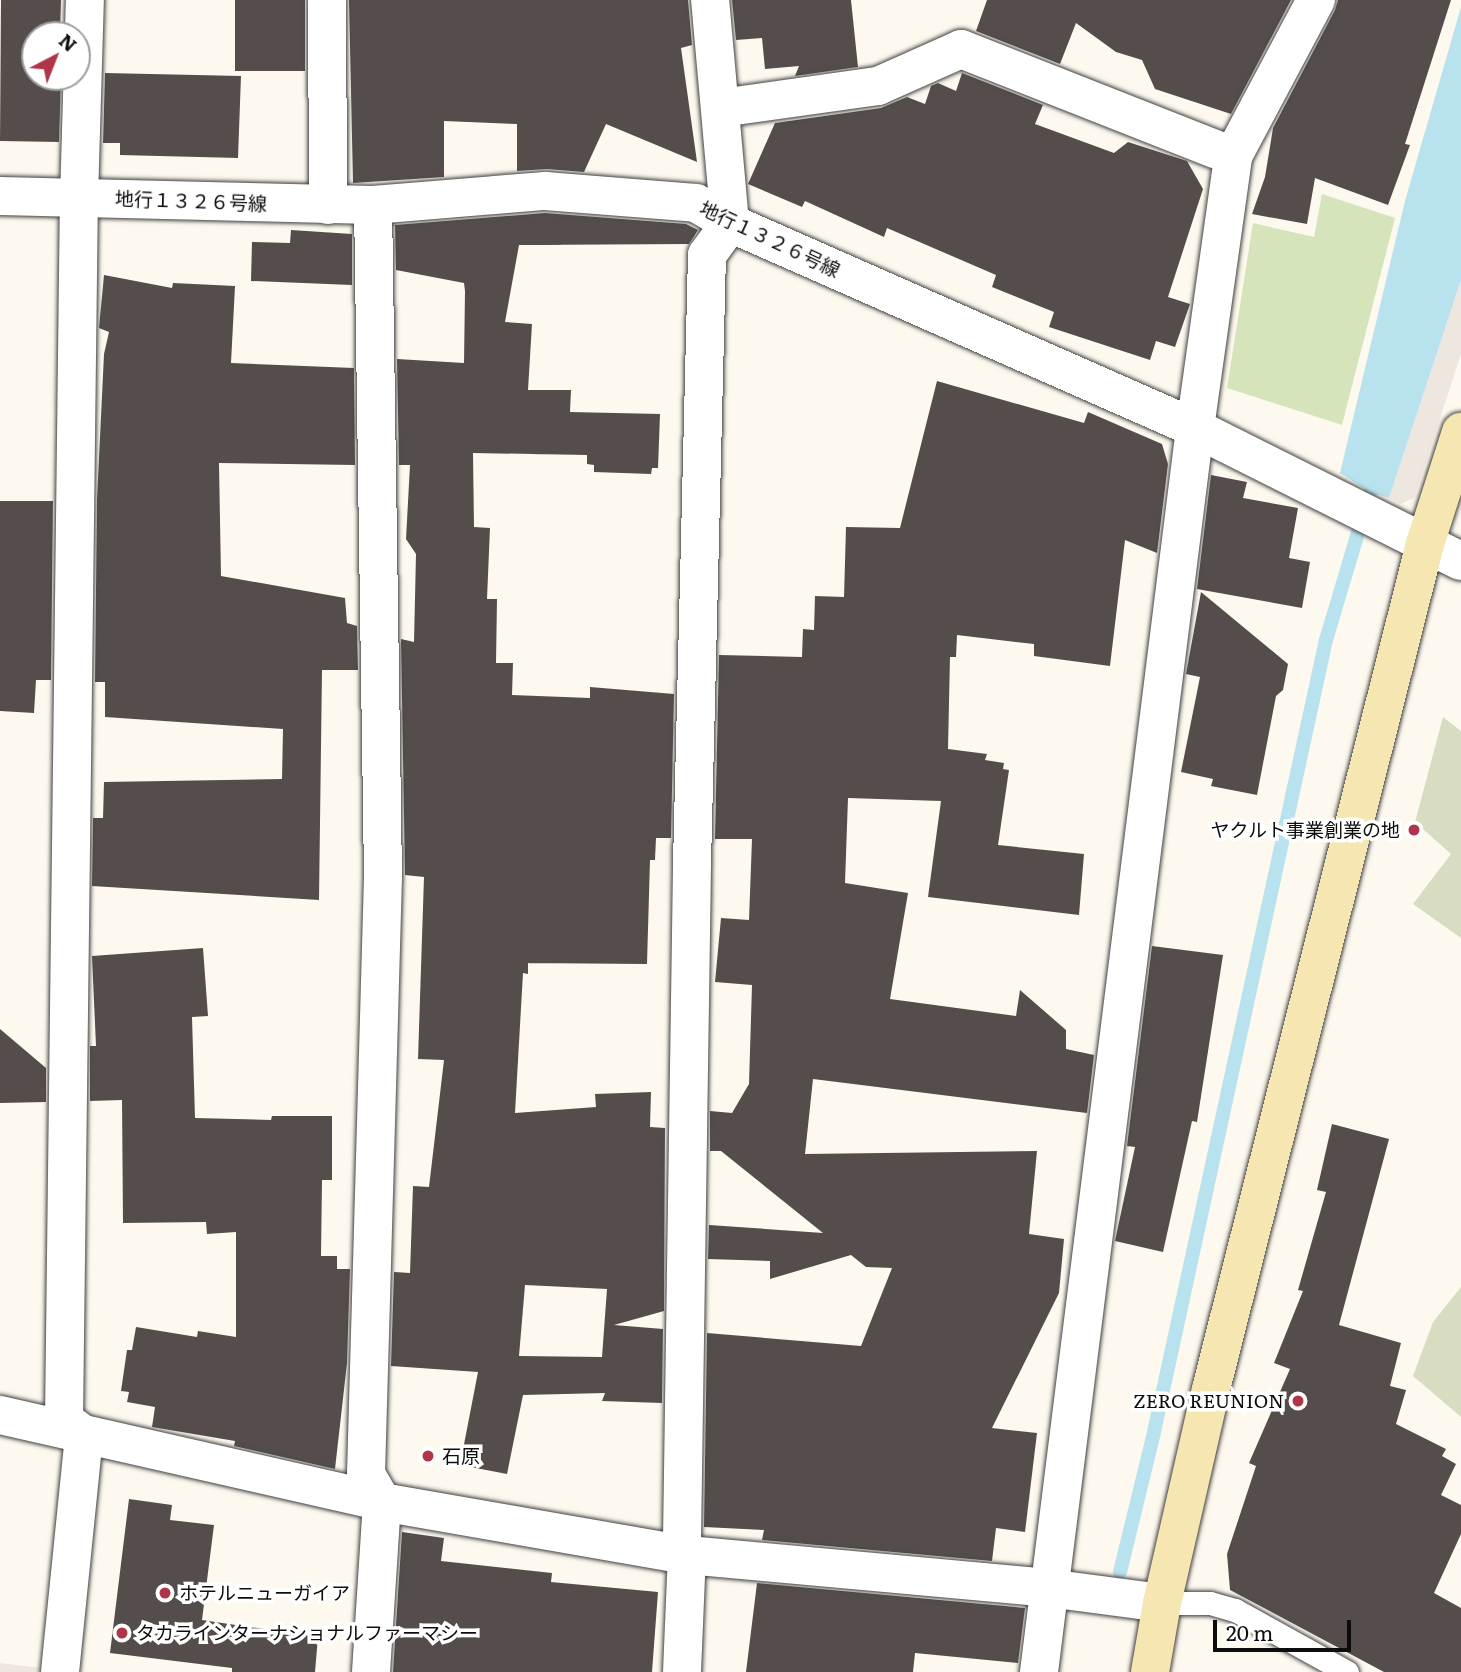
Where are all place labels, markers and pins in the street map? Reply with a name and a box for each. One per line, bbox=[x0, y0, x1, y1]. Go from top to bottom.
place label: ヤクルト事業創業の地 bbox=[1210, 819, 1400, 841]
marker: ヤクルト事業創業の地 bbox=[1406, 822, 1422, 838]
place label: ZERO REUNION bbox=[1133, 1390, 1284, 1412]
marker: ZERO REUNION bbox=[1290, 1393, 1306, 1409]
place label: 石原 bbox=[442, 1445, 480, 1467]
marker: 石原 bbox=[420, 1448, 436, 1464]
place label: ホテルニューガイア bbox=[179, 1582, 350, 1604]
marker: ホテルニューガイア bbox=[157, 1585, 173, 1601]
place label: タカラインターナショナルファーマシー bbox=[136, 1622, 478, 1644]
marker: タカラインターナショナルファーマシー bbox=[114, 1625, 130, 1641]

